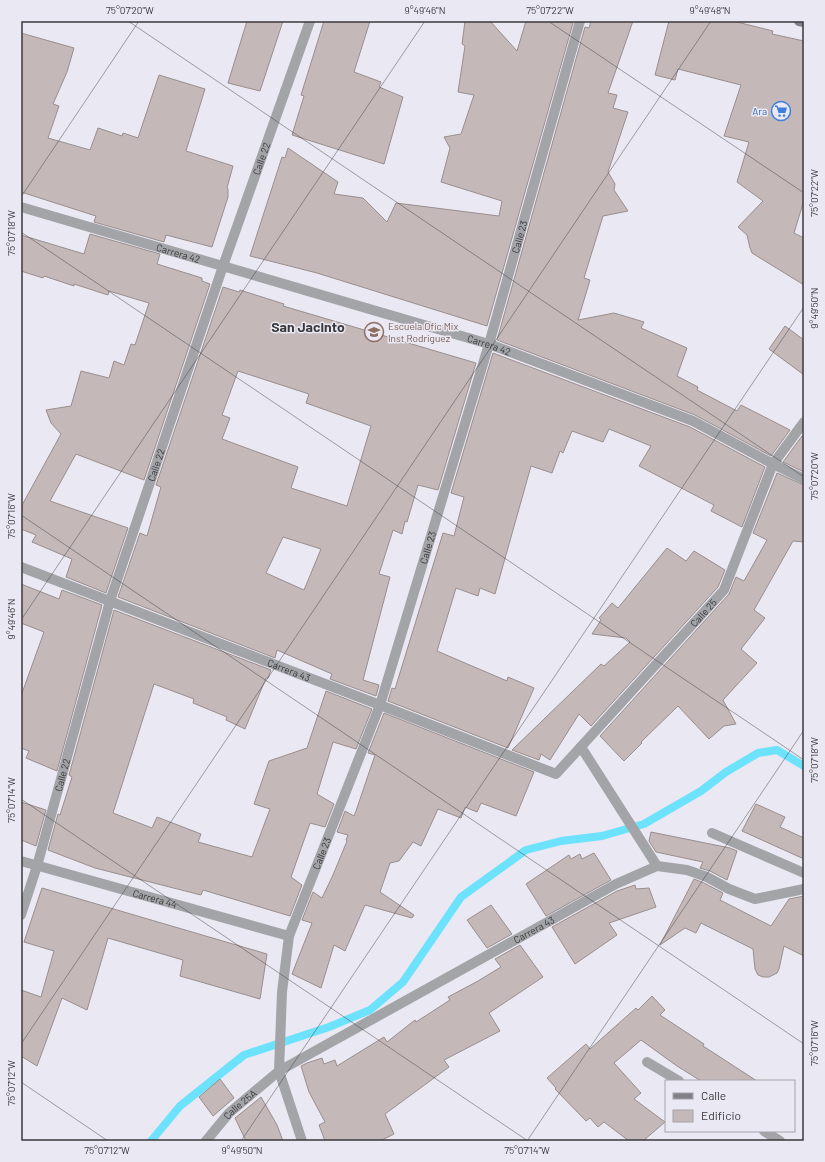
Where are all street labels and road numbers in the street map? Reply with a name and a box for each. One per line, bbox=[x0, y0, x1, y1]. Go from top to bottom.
street label: Calle 22 bbox=[250, 141, 272, 176]
street label: Calle 23 bbox=[509, 219, 530, 255]
street label: Carrera 42 bbox=[155, 241, 202, 265]
street label: Carrera 42 bbox=[466, 332, 513, 358]
street label: Calle 22 bbox=[145, 447, 167, 483]
street label: Calle 23 bbox=[417, 530, 438, 565]
street label: Calle 25 bbox=[687, 596, 719, 629]
street label: Carrera 43 bbox=[266, 656, 312, 684]
street label: Calle 22 bbox=[52, 757, 72, 793]
street label: Calle 23 bbox=[310, 836, 333, 871]
street label: Carrera 44 bbox=[131, 887, 178, 910]
street label: Carrera 43 bbox=[511, 913, 556, 946]
street label: Calle 25A bbox=[221, 1087, 259, 1122]

